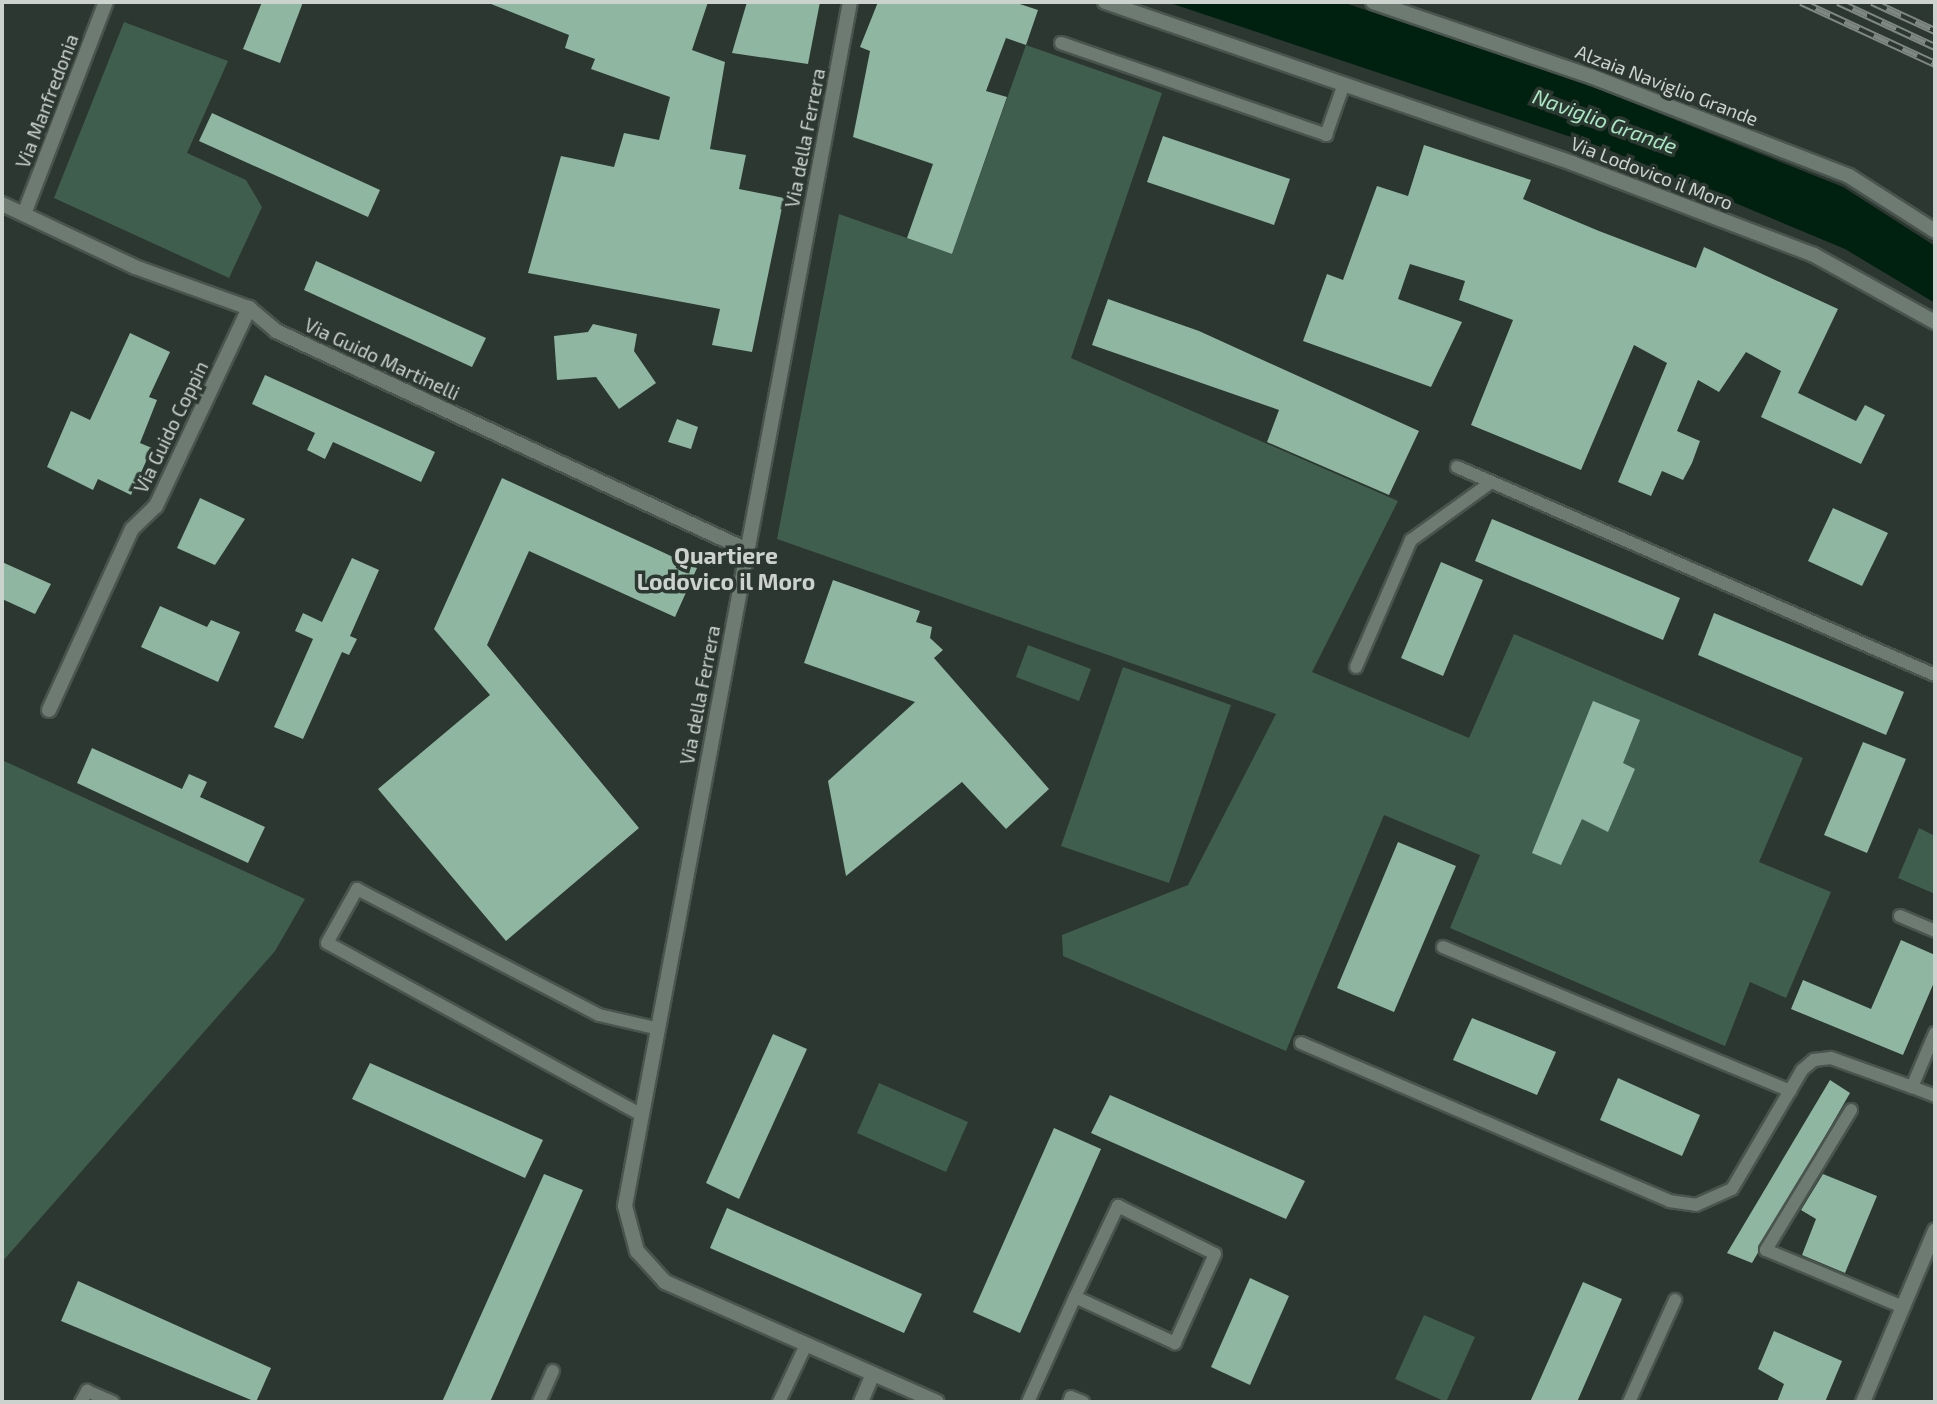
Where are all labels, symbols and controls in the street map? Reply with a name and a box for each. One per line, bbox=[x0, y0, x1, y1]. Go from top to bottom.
street label: Via Manfredonia bbox=[11, 31, 83, 171]
street label: Alzaia Naviglio Grande bbox=[1573, 40, 1761, 130]
street label: Via della Ferrera bbox=[780, 66, 830, 210]
water label: Naviglio Grande bbox=[1529, 83, 1681, 159]
street label: Via Lodovico il Moro bbox=[1568, 132, 1736, 214]
street label: Via Guido Martinelli bbox=[301, 313, 463, 405]
street label: Via Guido Coppin bbox=[129, 357, 213, 497]
district label: Quartiere Lodovico il Moro bbox=[636, 541, 816, 595]
street label: Via della Ferrera bbox=[675, 623, 725, 767]

